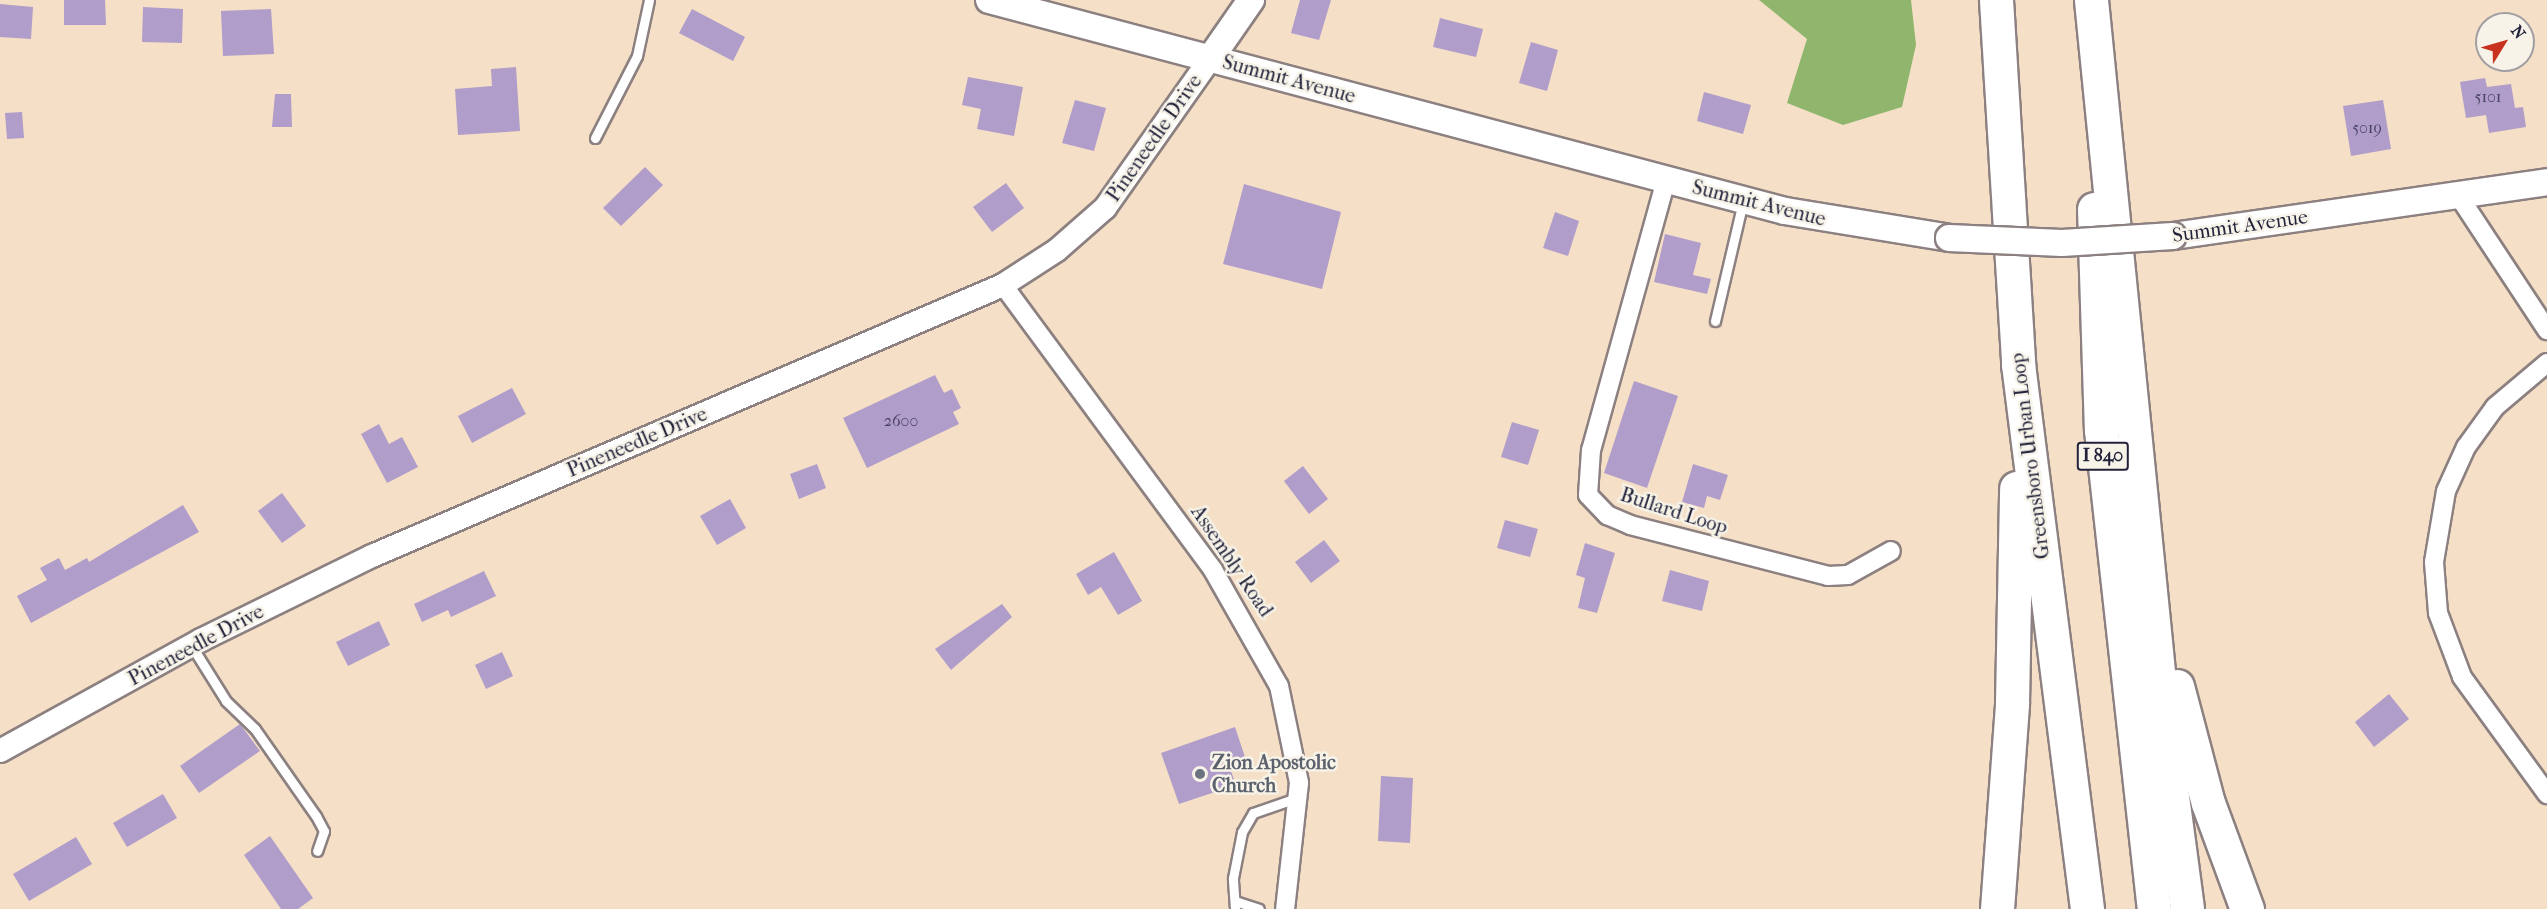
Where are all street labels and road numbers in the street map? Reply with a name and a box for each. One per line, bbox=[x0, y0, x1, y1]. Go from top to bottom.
street label: Summit Avenue bbox=[1220, 50, 1358, 108]
street label: Pineneedle Drive bbox=[1101, 70, 1207, 206]
street label: Summit Avenue bbox=[1690, 175, 1828, 231]
street label: Summit Avenue bbox=[2171, 205, 2309, 247]
street label: Greensboro Urban Loop bbox=[2005, 352, 2055, 560]
street label: Pineneedle Drive bbox=[563, 402, 711, 482]
road number: I 840 bbox=[2076, 441, 2130, 471]
street label: Bullard Loop bbox=[1617, 482, 1731, 540]
street label: Assembly Road bbox=[1186, 501, 1278, 621]
street label: Pineneedle Drive bbox=[124, 599, 268, 691]

